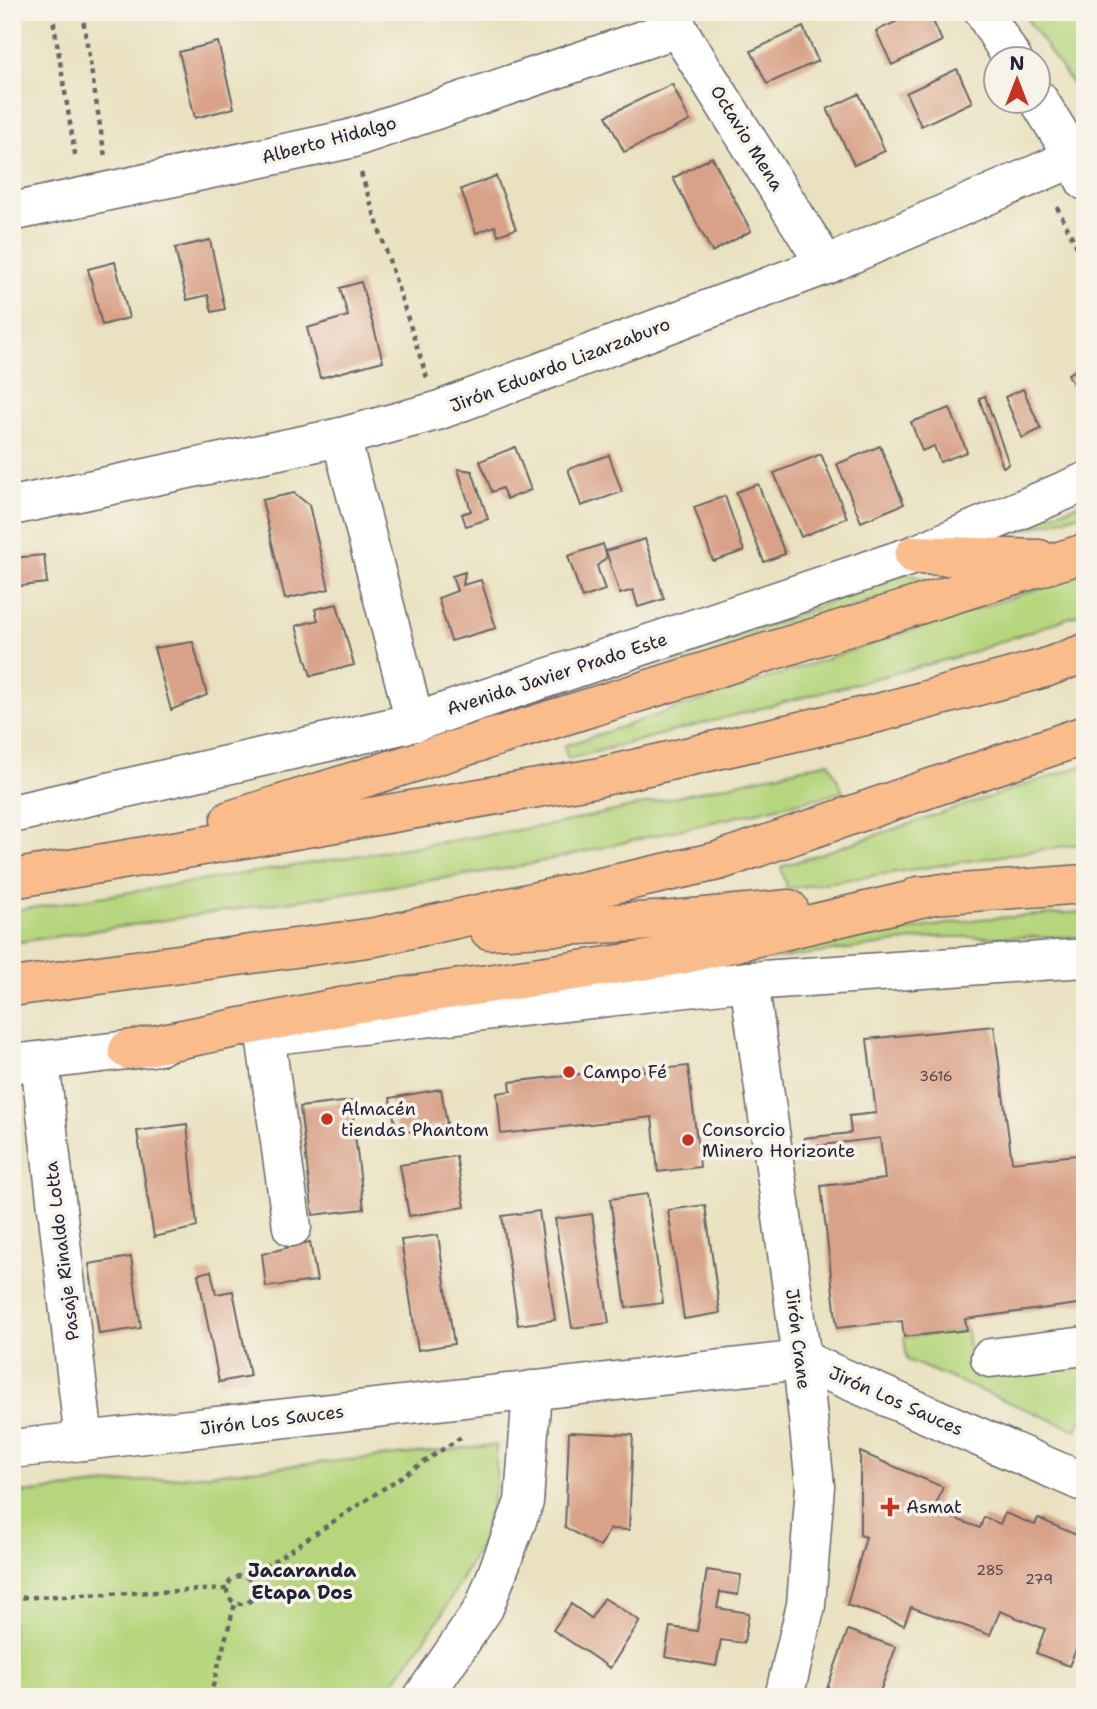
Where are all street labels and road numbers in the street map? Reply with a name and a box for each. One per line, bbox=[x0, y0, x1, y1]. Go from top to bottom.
street label: Octavio Mena bbox=[705, 81, 789, 195]
street label: Alberto Hidalgo bbox=[259, 110, 399, 170]
street label: Jirón Eduardo Lizarzaburo bbox=[446, 312, 674, 418]
street label: Avenida Javier Prado Este bbox=[444, 627, 670, 721]
street label: Pasaje Rinaldo Lotta bbox=[39, 1160, 85, 1342]
street label: Jirón Crane bbox=[780, 1287, 816, 1391]
street label: Jirón Los Sauces bbox=[825, 1361, 967, 1441]
street label: Jirón Los Sauces bbox=[199, 1399, 345, 1441]

